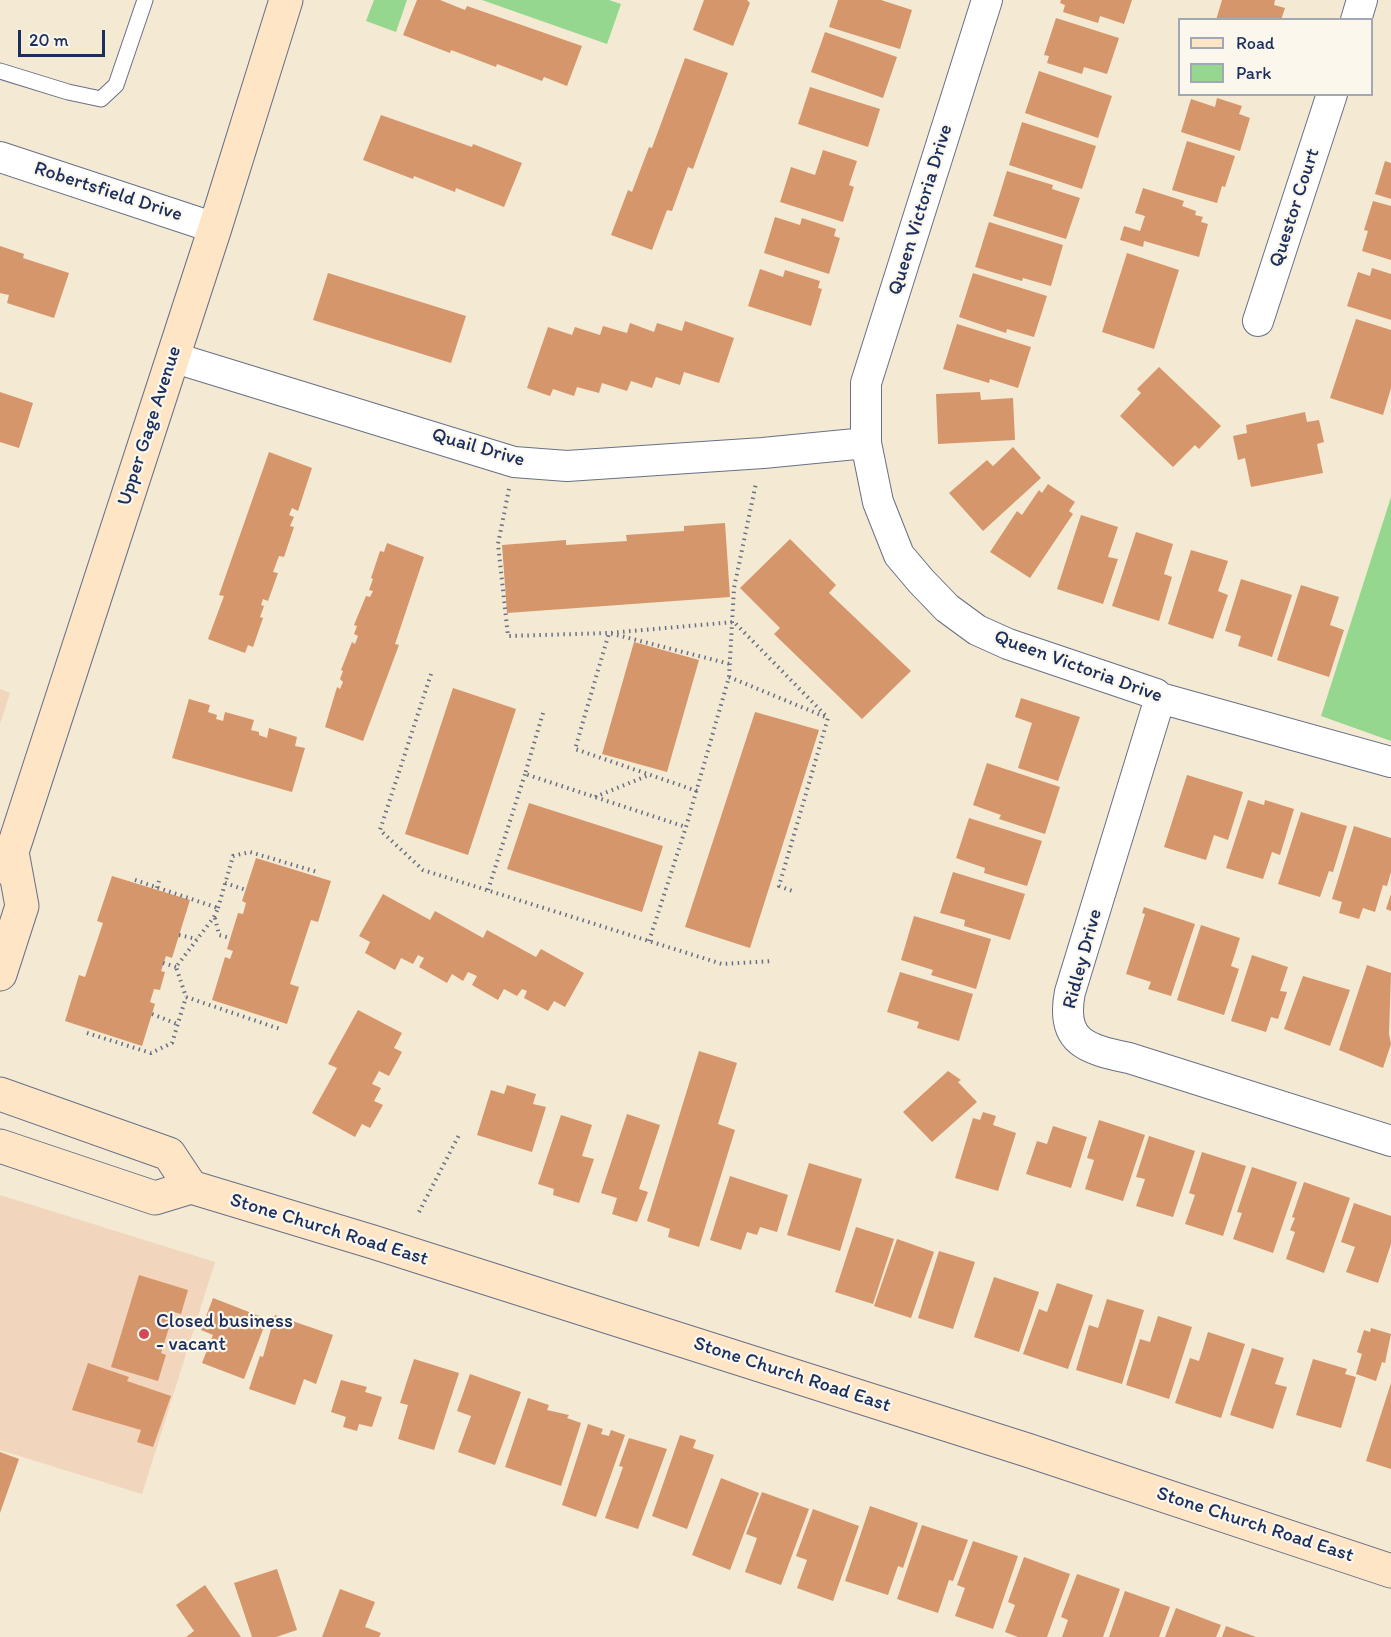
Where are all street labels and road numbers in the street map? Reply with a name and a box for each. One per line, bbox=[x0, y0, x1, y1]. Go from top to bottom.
street label: Queen Victoria Drive bbox=[884, 122, 958, 298]
street label: Questor Court bbox=[1265, 146, 1325, 270]
street label: Robertsfield Drive bbox=[31, 157, 185, 227]
street label: Upper Gage Avenue bbox=[113, 343, 187, 509]
street label: Quail Drive bbox=[429, 423, 527, 473]
street label: Queen Victoria Drive bbox=[991, 625, 1165, 709]
street label: Ridley Drive bbox=[1058, 906, 1108, 1012]
street label: Stone Church Road East bbox=[227, 1188, 431, 1272]
street label: Stone Church Road East bbox=[690, 1332, 894, 1418]
street label: Stone Church Road East bbox=[1153, 1482, 1357, 1568]

